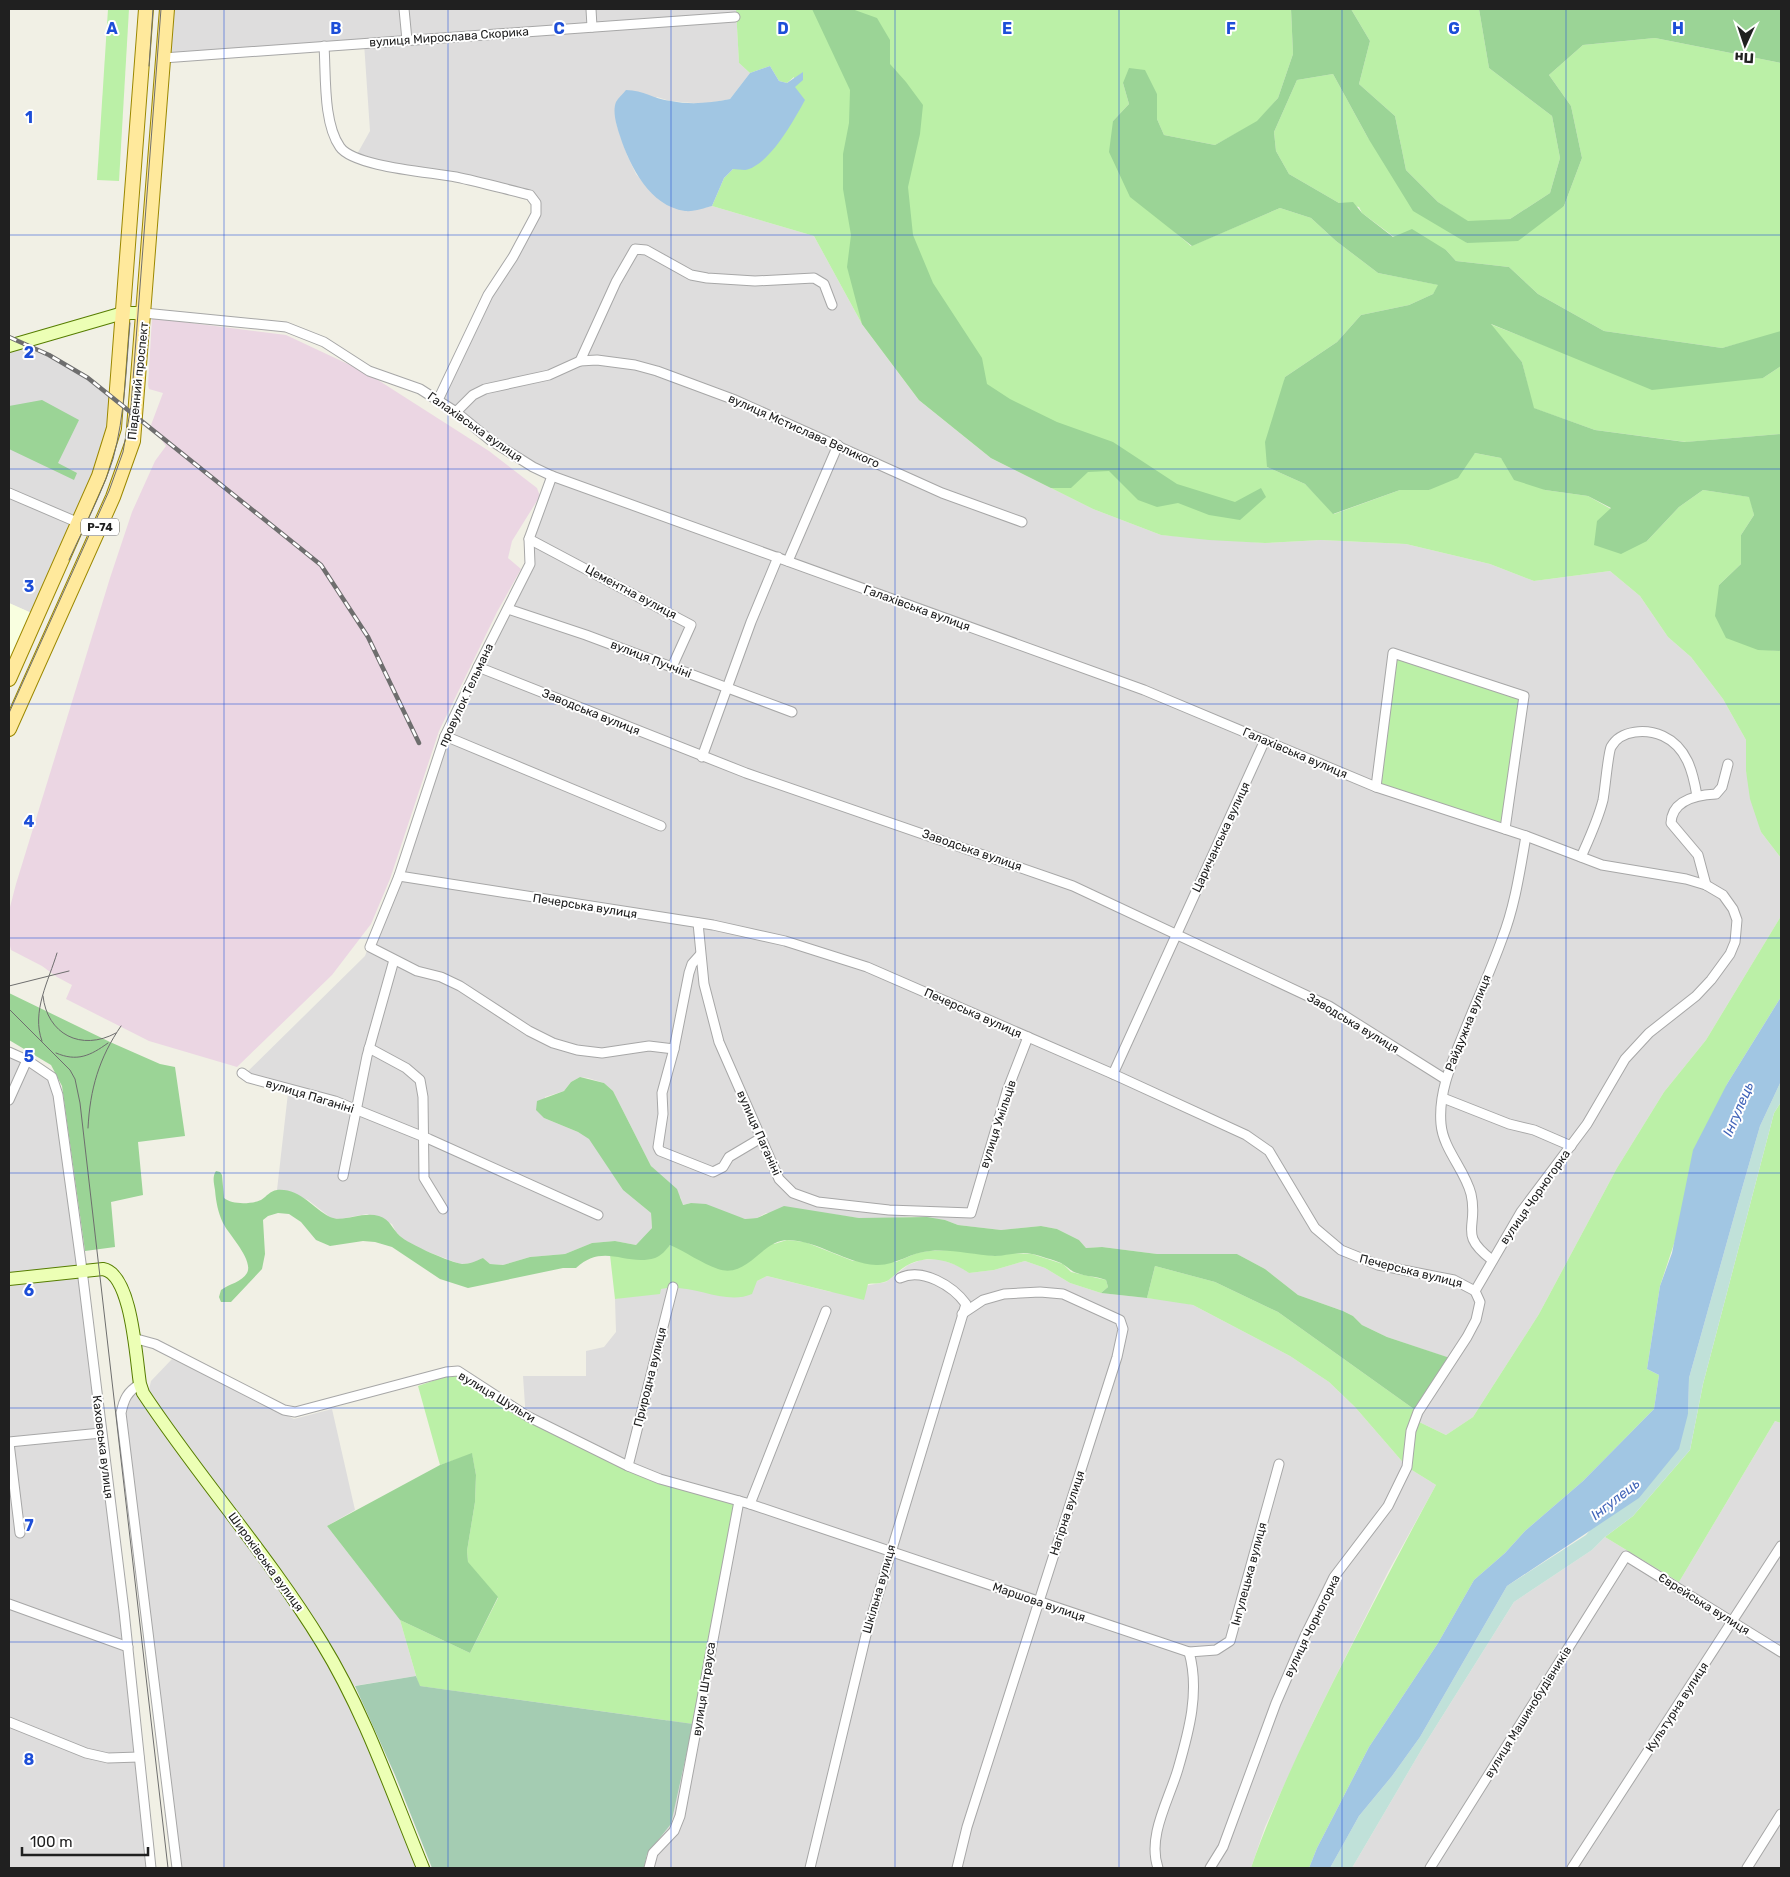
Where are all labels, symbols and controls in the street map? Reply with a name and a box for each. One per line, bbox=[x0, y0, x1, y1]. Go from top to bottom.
text: A bbox=[106, 19, 118, 38]
text: B bbox=[330, 19, 342, 38]
text: C bbox=[553, 19, 565, 38]
text: D bbox=[777, 19, 789, 38]
text: E bbox=[1002, 19, 1012, 38]
text: F bbox=[1226, 19, 1236, 38]
text: G bbox=[1448, 19, 1460, 38]
text: H bbox=[1672, 19, 1684, 38]
north arrow bbox=[1720, 20, 1770, 70]
street label: вулиця Мирослава Скорика bbox=[369, 24, 529, 50]
text: Пн bbox=[1734, 48, 1754, 66]
text: 1 bbox=[25, 108, 33, 127]
street label: Південний проспект bbox=[125, 321, 151, 441]
text: 2 bbox=[24, 343, 34, 362]
street label: Галахівська вулиця bbox=[425, 389, 525, 465]
street label: вулиця Мстислава Великого bbox=[726, 391, 882, 471]
road number: Р-74 bbox=[81, 518, 119, 536]
street label: Цементна вулиця bbox=[583, 562, 679, 622]
text: 3 bbox=[24, 577, 34, 596]
street label: Галахівська вулиця bbox=[862, 582, 972, 634]
street label: вулиця Пуччіні bbox=[609, 637, 694, 681]
street label: провулок Тельмана bbox=[436, 641, 496, 749]
street label: Заводська вулиця bbox=[540, 686, 642, 738]
street label: Галахівська вулиця bbox=[1241, 725, 1349, 781]
street label: Царичанська вулиця bbox=[1189, 780, 1253, 894]
text: 4 bbox=[24, 812, 35, 831]
street label: Заводська вулиця bbox=[920, 826, 1024, 874]
street label: Печерська вулиця bbox=[532, 891, 638, 921]
street label: Райдужна вулиця bbox=[1442, 973, 1494, 1073]
street label: Печерська вулиця bbox=[922, 985, 1024, 1041]
street label: Заводська вулиця bbox=[1305, 990, 1401, 1056]
text: 5 bbox=[24, 1047, 34, 1066]
street label: вулиця Паганіні bbox=[264, 1076, 356, 1116]
street label: вулиця Умільців bbox=[977, 1078, 1019, 1170]
water label: Інгулець bbox=[1719, 1079, 1758, 1139]
street label: вулиця Паганіні bbox=[734, 1088, 784, 1178]
street label: вулиця Чорногорка bbox=[1497, 1147, 1573, 1247]
street label: Печерська вулиця bbox=[1358, 1251, 1464, 1291]
text: 6 bbox=[24, 1281, 34, 1300]
street label: Природна вулиця bbox=[631, 1326, 669, 1428]
street label: вулиця Шульги bbox=[456, 1369, 538, 1425]
street label: Каховська вулиця bbox=[90, 1394, 116, 1500]
street label: Нагірна вулиця bbox=[1047, 1469, 1087, 1557]
water label: Інгулець bbox=[1587, 1475, 1643, 1524]
street label: Широківська вулиця bbox=[225, 1510, 307, 1614]
text: 7 bbox=[24, 1516, 34, 1535]
street label: Інгулецька вулиця bbox=[1228, 1521, 1270, 1627]
street label: Шкільна вулиця bbox=[860, 1543, 898, 1635]
street label: Єврейська вулиця bbox=[1656, 1570, 1752, 1638]
street label: вулиця Чорногорка bbox=[1281, 1572, 1343, 1680]
street label: Маршова вулиця bbox=[991, 1580, 1087, 1624]
street label: вулиця Штрауса bbox=[690, 1641, 718, 1737]
street label: вулиця Машинобудівників bbox=[1482, 1644, 1574, 1780]
street label: Культурна вулиця bbox=[1643, 1660, 1711, 1754]
text: 8 bbox=[24, 1750, 35, 1769]
scale bar bbox=[22, 1824, 149, 1856]
text: 100 m bbox=[30, 1833, 72, 1851]

